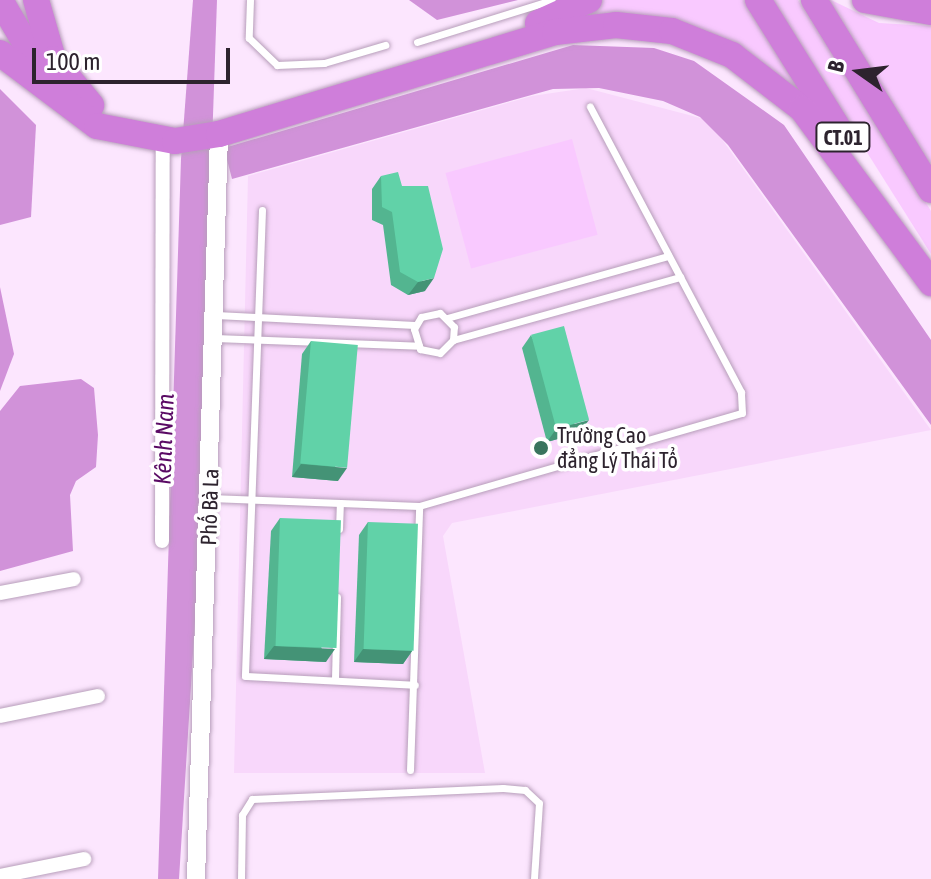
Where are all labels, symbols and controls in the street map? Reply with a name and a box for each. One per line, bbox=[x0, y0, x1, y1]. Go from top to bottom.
scale bar bbox=[36, 32, 234, 82]
north arrow bbox=[819, 32, 899, 112]
text: 100 m bbox=[46, 48, 100, 75]
text: B bbox=[822, 58, 850, 74]
road number: CT.01 bbox=[815, 121, 871, 153]
water label: Kênh Nam bbox=[148, 393, 180, 485]
place label: Trường Cao đẳng Lý Thái Tổ bbox=[557, 422, 678, 474]
marker: Trường Cao đẳng Lý Thái Tổ bbox=[532, 439, 550, 457]
street label: Phố Bà La bbox=[195, 468, 225, 546]

